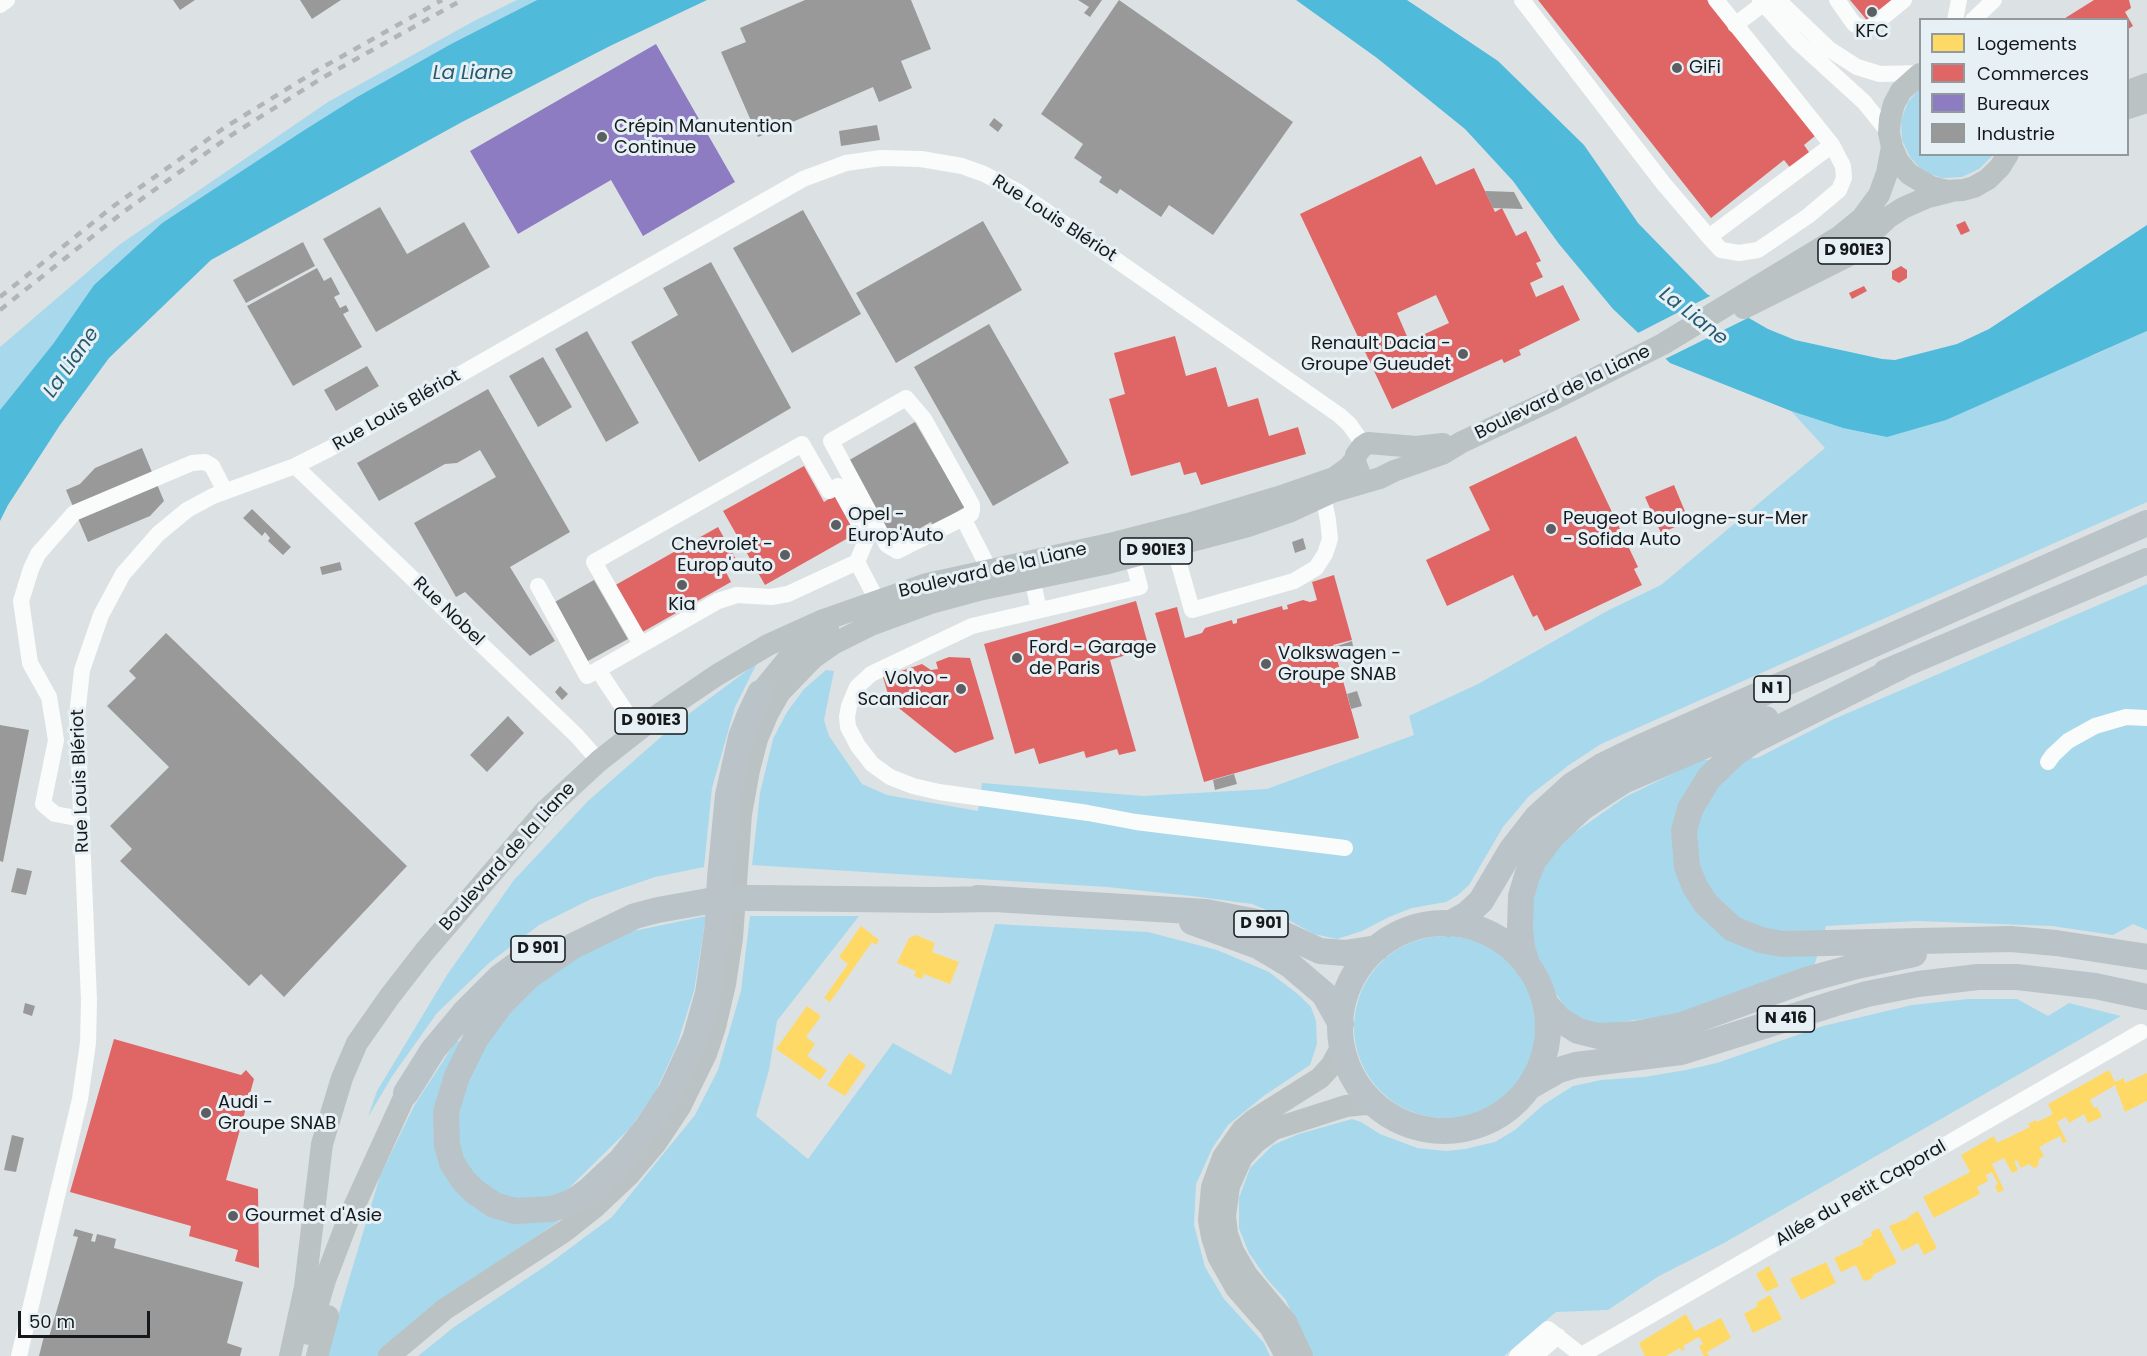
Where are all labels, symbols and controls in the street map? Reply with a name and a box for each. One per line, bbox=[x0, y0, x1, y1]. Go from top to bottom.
marker: KFC bbox=[1865, 5, 1879, 19]
legend bbox=[1919, 18, 2129, 156]
place label: KFC bbox=[1855, 21, 1889, 43]
text: Logements bbox=[1977, 31, 2077, 56]
place label: GiFi bbox=[1689, 57, 1721, 79]
marker: GiFi bbox=[1670, 61, 1684, 75]
text: Commerces bbox=[1977, 61, 2089, 86]
water label: La Liane bbox=[433, 62, 513, 86]
text: Bureaux bbox=[1977, 91, 2050, 116]
place label: Crépin Manutention Continue bbox=[614, 116, 793, 158]
text: Industrie bbox=[1977, 121, 2055, 146]
marker: Crépin Manutention Continue bbox=[595, 130, 609, 144]
street label: Rue Louis Blériot bbox=[988, 171, 1120, 267]
road number: D 901E3 bbox=[1818, 238, 1890, 264]
water label: La Liane bbox=[1654, 283, 1732, 351]
water label: La Liane bbox=[39, 323, 105, 403]
place label: Renault Dacia - Groupe Gueudet bbox=[1301, 333, 1451, 376]
street label: Boulevard de la Liane bbox=[1472, 341, 1654, 445]
marker: Renault Dacia - Groupe Gueudet bbox=[1456, 347, 1470, 361]
street label: Rue Louis Blériot bbox=[329, 366, 465, 456]
place label: Opel - Europ'Auto bbox=[848, 504, 944, 546]
place label: Peugeot Boulogne-sur-Mer - Sofida Auto bbox=[1563, 508, 1808, 550]
marker: Opel - Europ'Auto bbox=[829, 518, 843, 532]
marker: Peugeot Boulogne-sur-Mer - Sofida Auto bbox=[1544, 522, 1558, 536]
place label: Chevrolet - Europ'auto bbox=[671, 534, 773, 576]
road number: D 901E3 bbox=[1120, 538, 1192, 564]
street label: Boulevard de la Liane bbox=[897, 539, 1089, 603]
marker: Chevrolet - Europ'auto bbox=[778, 548, 792, 562]
street label: Rue Nobel bbox=[408, 573, 488, 651]
marker: Kia bbox=[675, 578, 689, 592]
place label: Kia bbox=[668, 594, 696, 616]
place label: Ford - Garage de Paris bbox=[1029, 637, 1156, 680]
place label: Volkswagen - Groupe SNAB bbox=[1278, 643, 1401, 686]
marker: Ford - Garage de Paris bbox=[1010, 651, 1024, 665]
marker: Volkswagen - Groupe SNAB bbox=[1259, 657, 1273, 671]
place label: Volvo - Scandicar bbox=[857, 668, 949, 710]
road number: N 1 bbox=[1754, 676, 1790, 702]
marker: Volvo - Scandicar bbox=[954, 682, 968, 696]
road number: D 901E3 bbox=[615, 708, 687, 734]
street label: Rue Louis Blériot bbox=[68, 709, 94, 853]
street label: Boulevard de la Liane bbox=[436, 778, 580, 936]
road number: D 901 bbox=[1234, 911, 1288, 937]
road number: D 901 bbox=[511, 936, 565, 962]
road number: N 416 bbox=[1758, 1006, 1814, 1032]
place label: Audi - Groupe SNAB bbox=[218, 1092, 336, 1134]
marker: Audi - Groupe SNAB bbox=[199, 1106, 213, 1120]
street label: Allée du Petit Caporal bbox=[1772, 1136, 1950, 1252]
place label: Gourmet d'Asie bbox=[245, 1205, 382, 1227]
marker: Gourmet d'Asie bbox=[226, 1209, 240, 1223]
scale bar bbox=[21, 1299, 153, 1337]
text: 50 m bbox=[29, 1309, 75, 1334]

